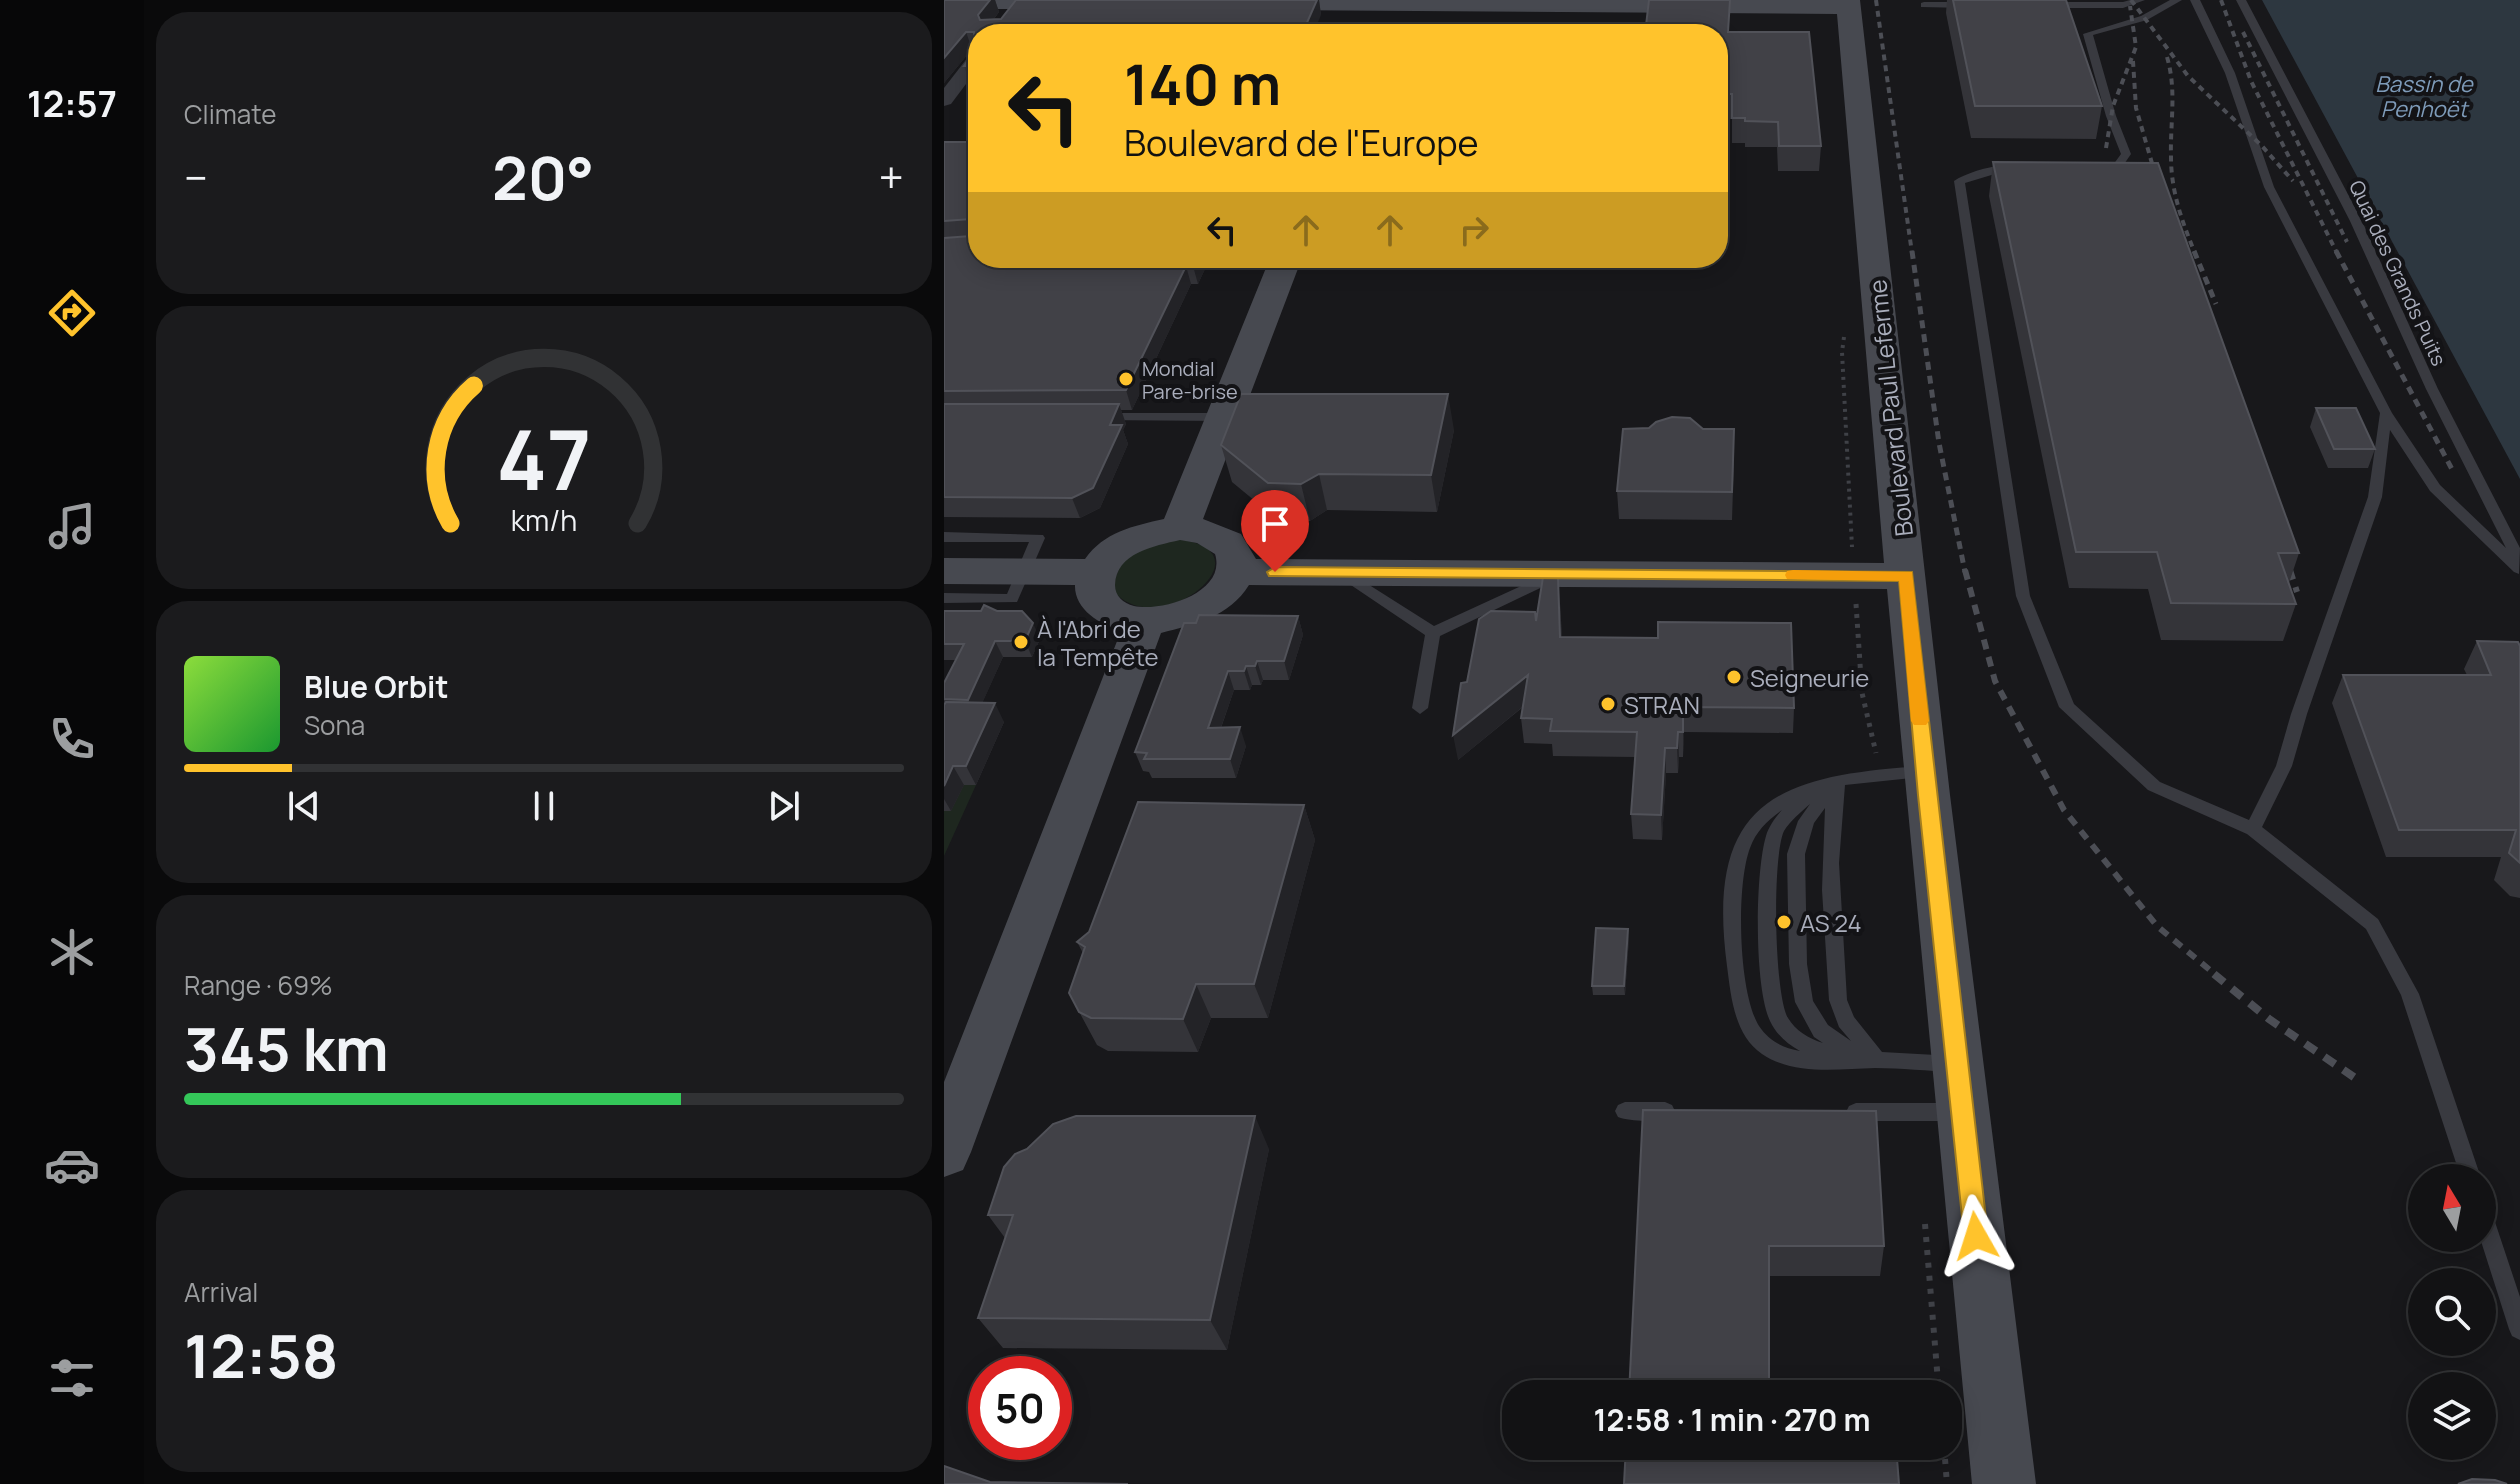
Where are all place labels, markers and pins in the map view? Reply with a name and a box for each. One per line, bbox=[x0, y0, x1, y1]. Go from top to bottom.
place label: Mondial Pare-brise bbox=[1142, 355, 1238, 405]
marker: Mondial Pare-brise bbox=[1117, 370, 1135, 388]
pin bbox=[1241, 490, 1309, 572]
place label: À l'Abri de la Tempête bbox=[1037, 612, 1159, 673]
marker: À l'Abri de la Tempête bbox=[1012, 633, 1030, 651]
place label: Seigneurie bbox=[1750, 661, 1869, 694]
marker: Seigneurie bbox=[1725, 668, 1743, 686]
place label: STRAN bbox=[1624, 688, 1700, 721]
marker: STRAN bbox=[1599, 695, 1617, 713]
place label: AS 24 bbox=[1800, 906, 1862, 939]
marker: AS 24 bbox=[1775, 913, 1793, 931]

